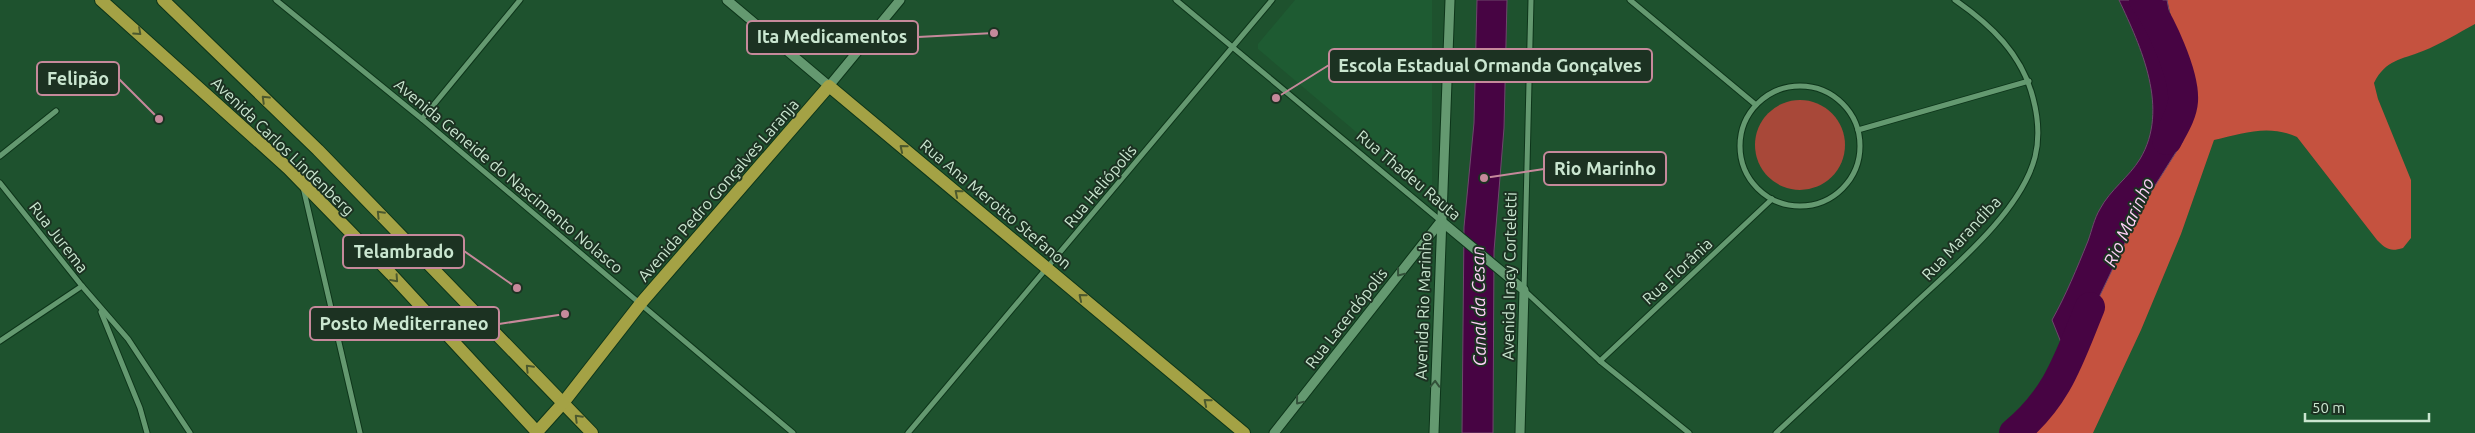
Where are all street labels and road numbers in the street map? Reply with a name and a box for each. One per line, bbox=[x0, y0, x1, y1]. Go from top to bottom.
street label: Avenida Carlos Lindenberg bbox=[208, 73, 358, 219]
street label: Avenida Geneide do Nascimento Nolasco bbox=[391, 75, 627, 277]
street label: Avenida Pedro Gonçalves Laranja bbox=[634, 95, 802, 285]
street label: Rua Thadeu Rauta bbox=[1353, 126, 1465, 224]
street label: Rua Ana Merotto Stefanon bbox=[917, 136, 1075, 272]
street label: Rua Heliópolis bbox=[1060, 141, 1140, 231]
street label: Avenida Iracy Corteletti bbox=[1499, 192, 1519, 360]
street label: Rua Marandiba bbox=[1918, 193, 2004, 283]
street label: Rua Jurema bbox=[26, 198, 92, 276]
street label: Avenida Rio Marinho bbox=[1411, 232, 1435, 380]
street label: Rua Florânia bbox=[1639, 234, 1715, 308]
street label: Rua Lacerdópolis bbox=[1301, 264, 1391, 372]

